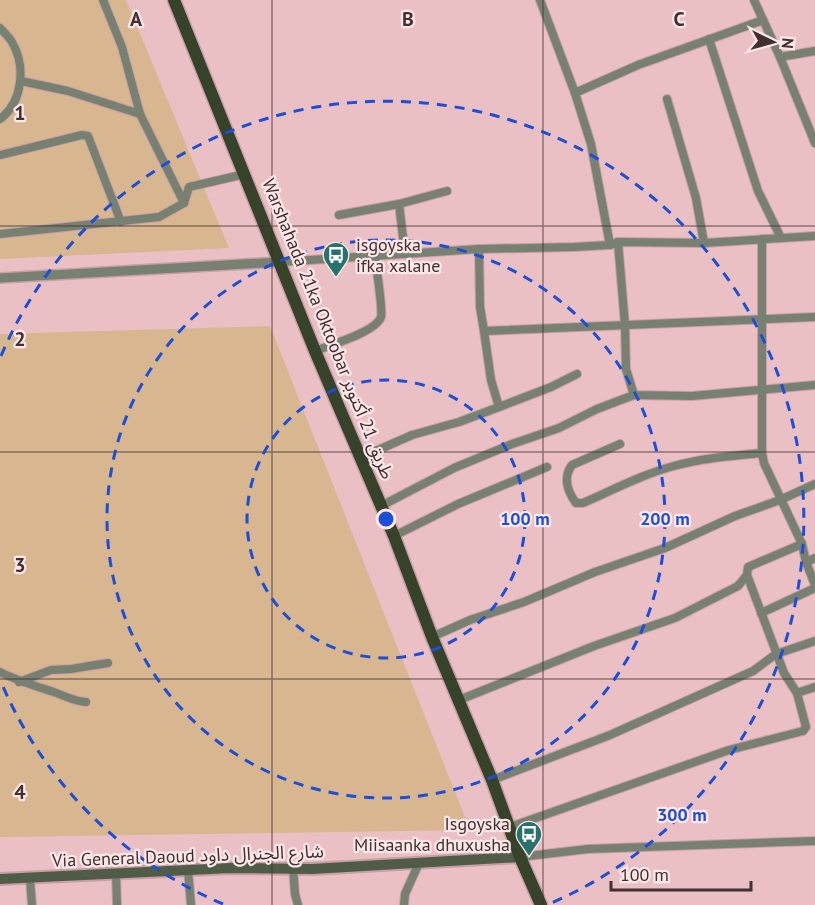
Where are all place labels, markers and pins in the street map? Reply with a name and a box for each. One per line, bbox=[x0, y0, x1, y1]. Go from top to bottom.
place label: isgoyska ifka xalane bbox=[356, 233, 440, 277]
bus stop icon: isgoyska ifka xalane bbox=[321, 240, 351, 278]
centre of rings bbox=[376, 509, 396, 529]
place label: Isgoyska Miisaanka dhuxusha bbox=[354, 812, 510, 856]
bus stop icon: Isgoyska Miisaanka dhuxusha bbox=[514, 819, 544, 857]

